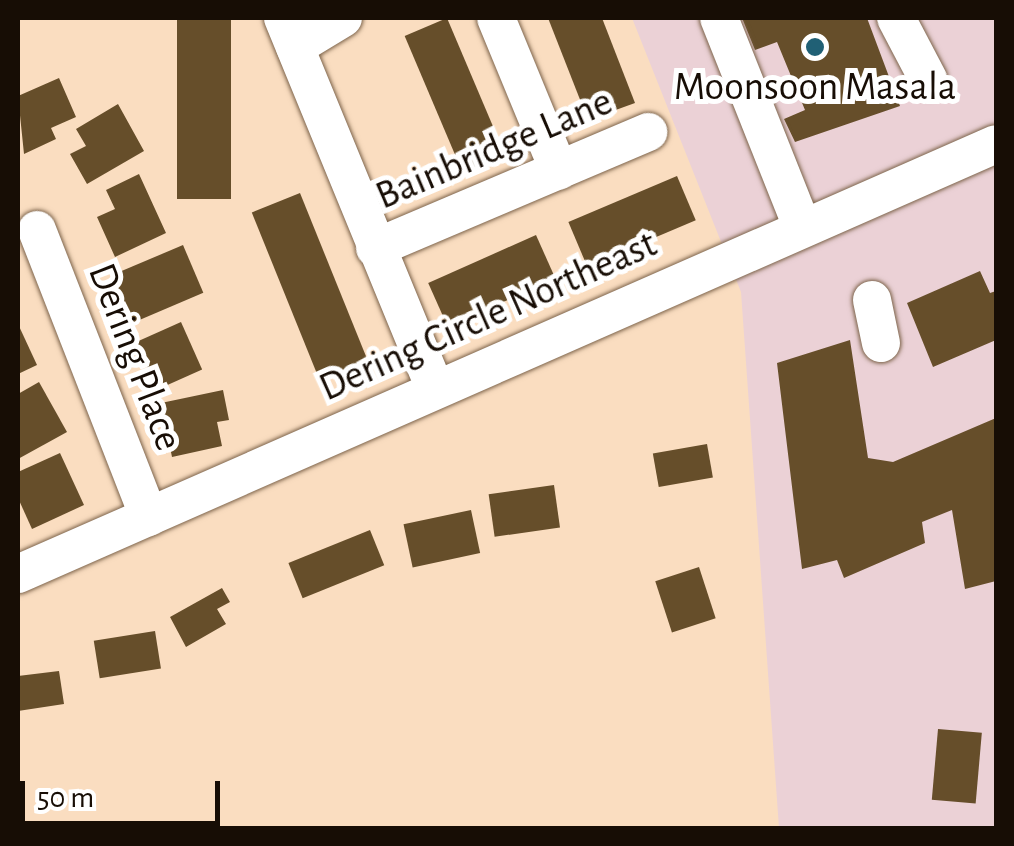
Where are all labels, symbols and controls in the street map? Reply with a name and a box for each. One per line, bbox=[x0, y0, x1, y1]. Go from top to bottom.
marker: Moonsoon Masala bbox=[804, 36, 826, 58]
place label: Moonsoon Masala bbox=[674, 63, 956, 111]
street label: Bainbridge Lane bbox=[369, 78, 619, 220]
street label: Dering Circle Northeast bbox=[312, 220, 664, 412]
street label: Dering Place bbox=[77, 257, 193, 457]
scale bar bbox=[25, 761, 225, 823]
text: 50 m bbox=[37, 783, 94, 813]

